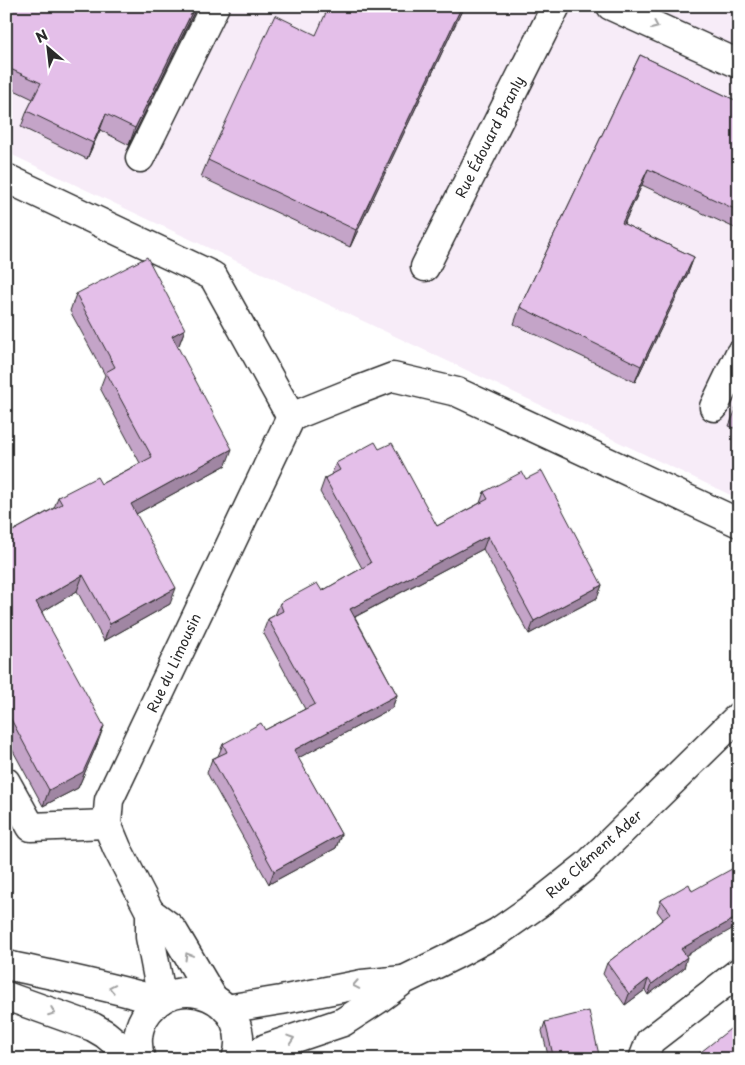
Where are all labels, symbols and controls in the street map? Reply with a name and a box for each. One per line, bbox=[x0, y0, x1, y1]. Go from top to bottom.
one-way arrow bbox=[650, 20, 659, 31]
north arrow bbox=[22, 22, 72, 72]
text: N bbox=[32, 24, 51, 48]
street label: Rue Édouard Branly bbox=[450, 72, 529, 201]
street label: Rue du Limousin bbox=[141, 610, 206, 716]
street label: Rue Clément Ader bbox=[541, 804, 647, 903]
one-way arrow bbox=[184, 953, 194, 962]
one-way arrow bbox=[351, 980, 360, 990]
one-way arrow bbox=[108, 983, 117, 994]
one-way arrow bbox=[47, 1006, 56, 1016]
one-way arrow bbox=[287, 1034, 295, 1044]

